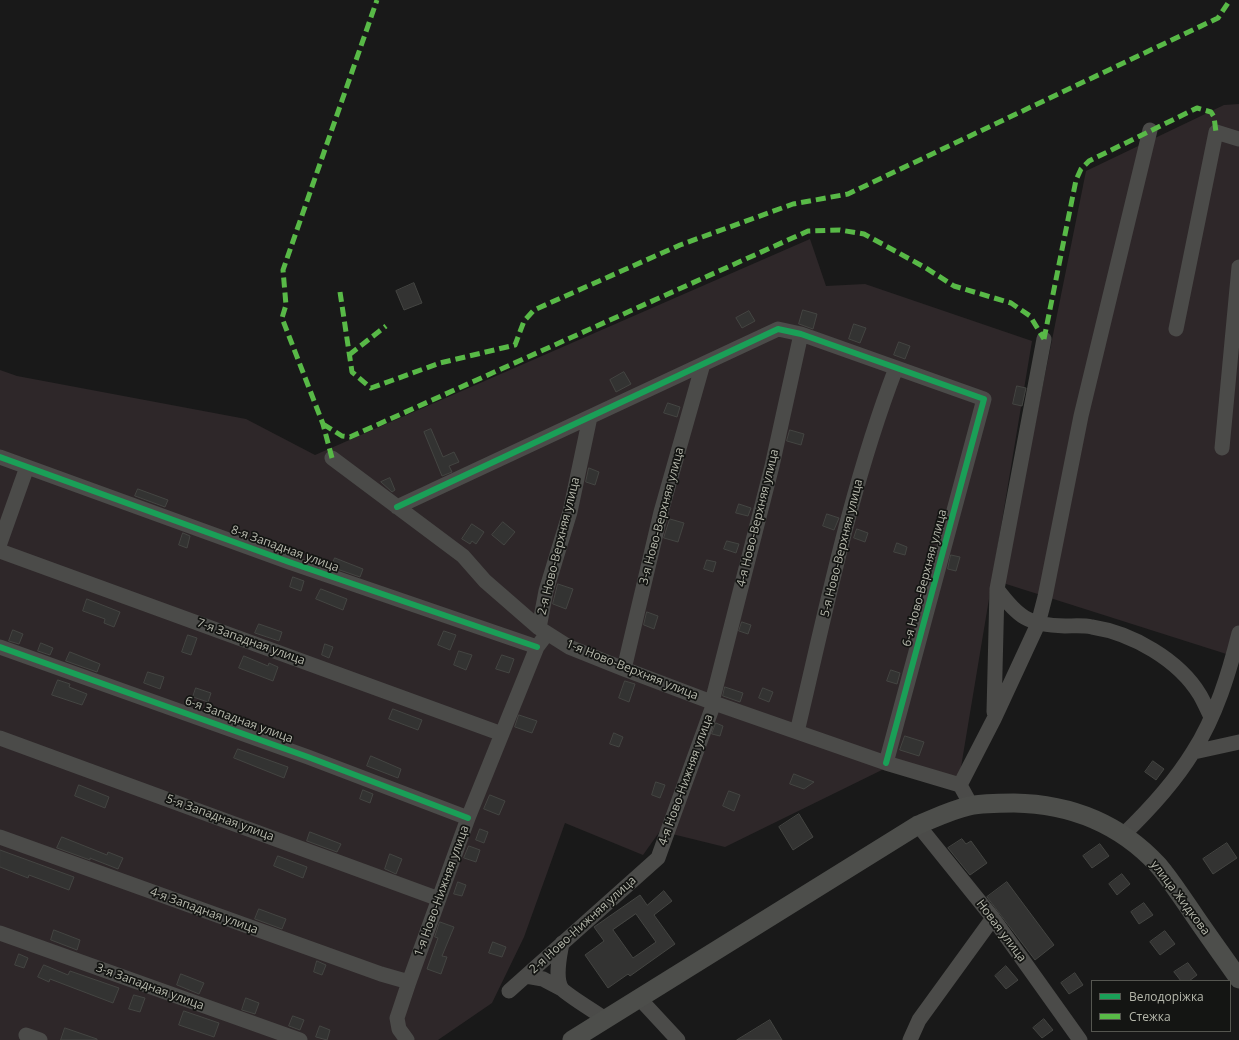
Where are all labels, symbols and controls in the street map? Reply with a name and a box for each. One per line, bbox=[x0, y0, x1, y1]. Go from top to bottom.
street label: 3-я Ново-Верхняя улица bbox=[637, 446, 687, 586]
street label: 4-я Ново-Верхняя улица bbox=[734, 448, 782, 588]
street label: 2-я Ново-Верхняя улица bbox=[535, 476, 583, 616]
street label: 5-я Ново-Верхняя улица bbox=[818, 478, 866, 618]
street label: 6-я Ново-Верхняя улица bbox=[900, 508, 950, 648]
street label: 8-я Западная улица bbox=[229, 523, 341, 575]
street label: 7-я Западная улица bbox=[195, 616, 307, 668]
street label: 1-я Ново-Верхняя улица bbox=[564, 637, 700, 703]
street label: 6-я Западная улица bbox=[183, 694, 295, 746]
street label: 4-я Ново-Нижняя улица bbox=[656, 712, 716, 848]
street label: 5-я Западная улица bbox=[164, 792, 276, 844]
street label: 1-я Ново-Нижняя улица bbox=[412, 823, 472, 959]
street label: улица Жидкова bbox=[1147, 858, 1213, 938]
street label: 2-я Ново-Нижняя улица bbox=[527, 873, 639, 977]
street label: 4-я Западная улица bbox=[148, 885, 260, 937]
street label: Новая улица bbox=[973, 897, 1029, 965]
street label: 3-я Западная улица bbox=[94, 961, 206, 1013]
legend bbox=[1091, 980, 1231, 1032]
text: Велодоріжка bbox=[1129, 988, 1204, 1005]
text: Стежка bbox=[1129, 1008, 1171, 1025]

